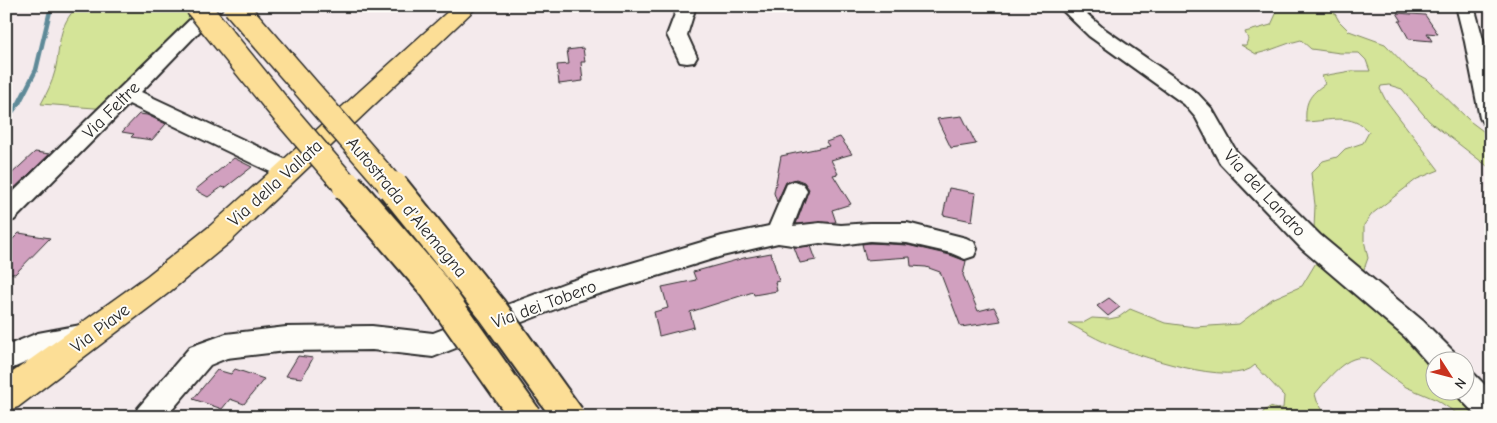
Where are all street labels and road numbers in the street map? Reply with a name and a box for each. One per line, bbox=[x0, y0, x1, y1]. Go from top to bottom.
street label: Via Feltre bbox=[78, 77, 144, 143]
street label: Autostrada d'Alemagna bbox=[342, 133, 471, 282]
street label: Via della Vallata bbox=[224, 135, 327, 231]
street label: Via del Landro bbox=[1219, 145, 1310, 241]
street label: Via dei Tobero bbox=[489, 276, 599, 333]
street label: Via Piave bbox=[67, 299, 134, 357]

